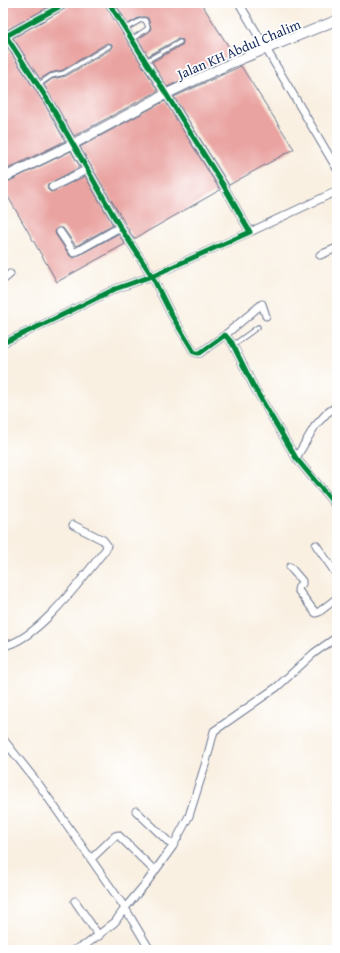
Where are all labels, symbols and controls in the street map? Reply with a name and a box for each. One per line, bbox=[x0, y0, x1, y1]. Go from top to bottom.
street label: Jalan KH Abdul Chalim bbox=[172, 14, 304, 85]

